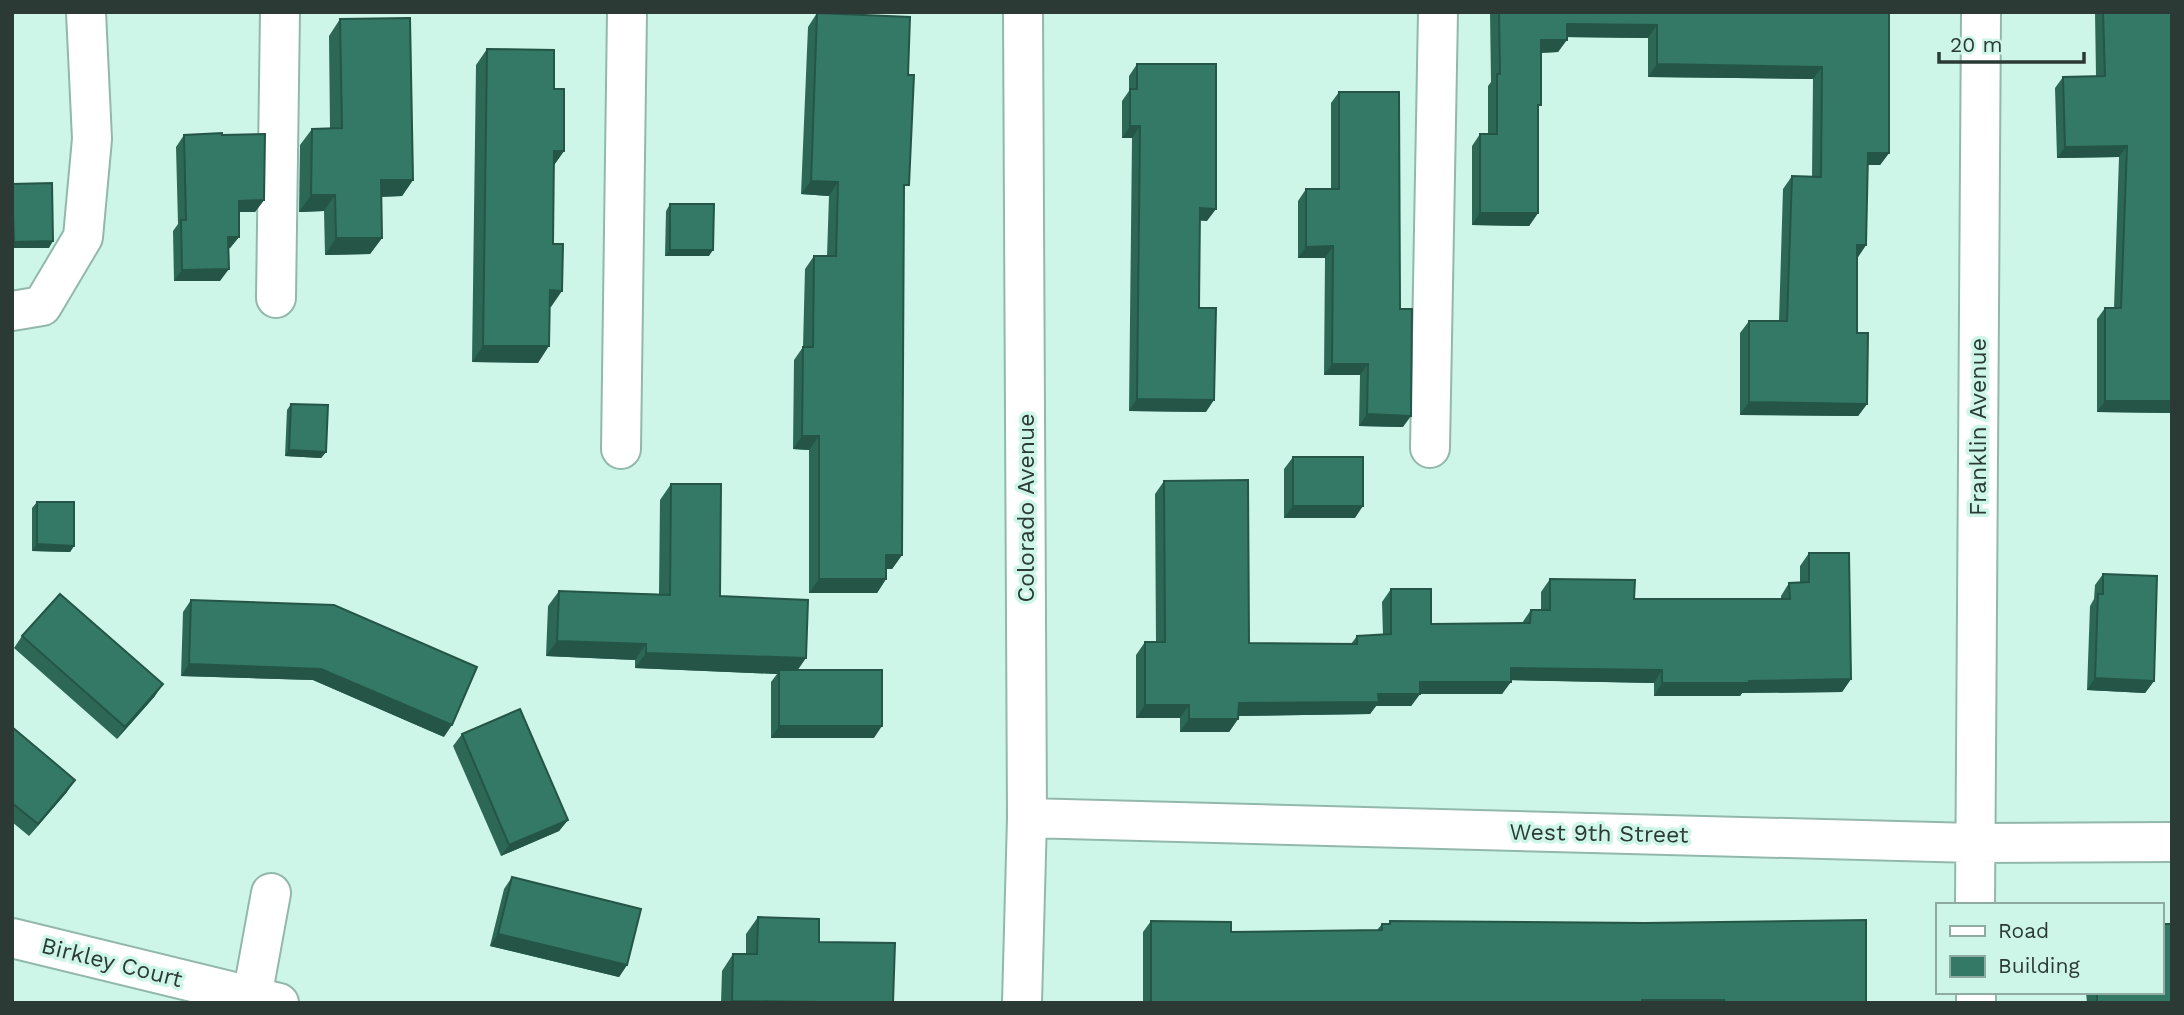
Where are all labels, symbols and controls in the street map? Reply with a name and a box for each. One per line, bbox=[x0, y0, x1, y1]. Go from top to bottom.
scale bar bbox=[1939, 21, 2084, 65]
text: 20 m bbox=[1950, 32, 2002, 57]
street label: Franklin Avenue bbox=[1965, 338, 1992, 516]
street label: Colorado Avenue bbox=[1013, 414, 1040, 603]
street label: West 9th Street bbox=[1509, 818, 1689, 849]
legend bbox=[1936, 903, 2163, 994]
text: Road bbox=[1998, 918, 2049, 943]
street label: Birkley Court bbox=[38, 932, 186, 993]
text: Building bbox=[1998, 953, 2080, 978]

